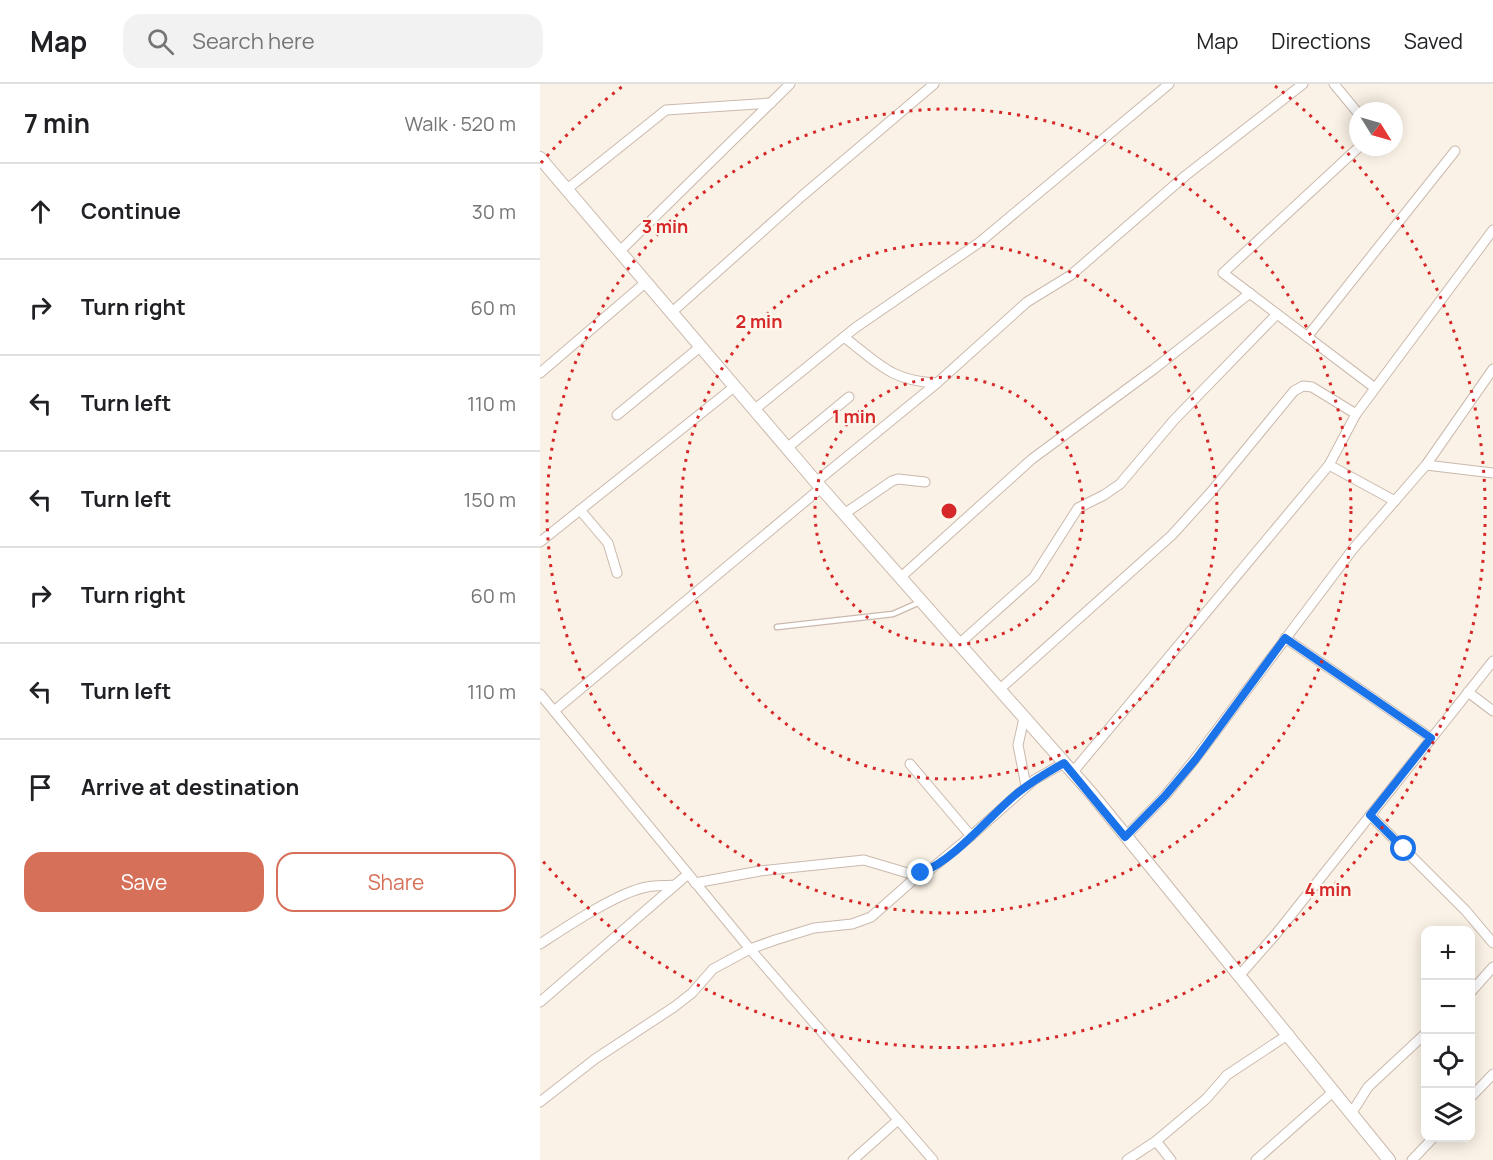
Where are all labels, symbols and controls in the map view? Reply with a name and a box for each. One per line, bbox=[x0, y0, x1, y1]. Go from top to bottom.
search box bbox=[123, 14, 543, 68]
text: Map bbox=[30, 22, 87, 60]
icon: search bbox=[144, 25, 177, 58]
text: Search here bbox=[192, 26, 315, 56]
text: Map bbox=[1197, 27, 1238, 55]
text: Directions bbox=[1271, 27, 1371, 55]
text: Saved bbox=[1404, 27, 1463, 55]
north arrow bbox=[1349, 102, 1403, 156]
text: 7 min bbox=[24, 105, 90, 141]
text: Walk · 520 m bbox=[404, 110, 516, 137]
icon: ahead bbox=[24, 195, 57, 228]
text: Continue bbox=[81, 196, 181, 226]
text: 30 m bbox=[472, 198, 516, 225]
text: 3 min bbox=[642, 214, 688, 238]
icon: right bbox=[24, 291, 57, 324]
text: Turn right bbox=[81, 292, 186, 322]
text: 60 m bbox=[470, 294, 516, 321]
text: 2 min bbox=[736, 309, 782, 333]
icon: left bbox=[24, 387, 57, 420]
text: Turn left bbox=[81, 388, 171, 418]
text: 110 m bbox=[467, 390, 516, 417]
text: 1 min bbox=[832, 404, 876, 428]
icon: left bbox=[24, 483, 57, 516]
text: Turn left bbox=[81, 484, 171, 514]
text: 150 m bbox=[463, 486, 516, 513]
centre of rings bbox=[939, 501, 959, 521]
icon: right bbox=[24, 579, 57, 612]
text: Turn right bbox=[81, 580, 186, 610]
text: 60 m bbox=[470, 582, 516, 609]
icon: left bbox=[24, 675, 57, 708]
text: Turn left bbox=[81, 676, 171, 706]
text: 110 m bbox=[467, 678, 516, 705]
icon: arrive bbox=[24, 771, 57, 804]
text: Arrive at destination bbox=[81, 772, 299, 802]
route start bbox=[1390, 835, 1416, 861]
button: Save bbox=[24, 852, 264, 912]
button: Share bbox=[276, 852, 516, 912]
route end bbox=[907, 859, 933, 885]
text: 4 min bbox=[1304, 877, 1352, 901]
map controls bbox=[1421, 926, 1475, 1142]
button: + bbox=[1421, 926, 1475, 980]
button: − bbox=[1421, 980, 1475, 1034]
button: locate bbox=[1421, 1034, 1475, 1088]
button: layers bbox=[1421, 1088, 1475, 1142]

